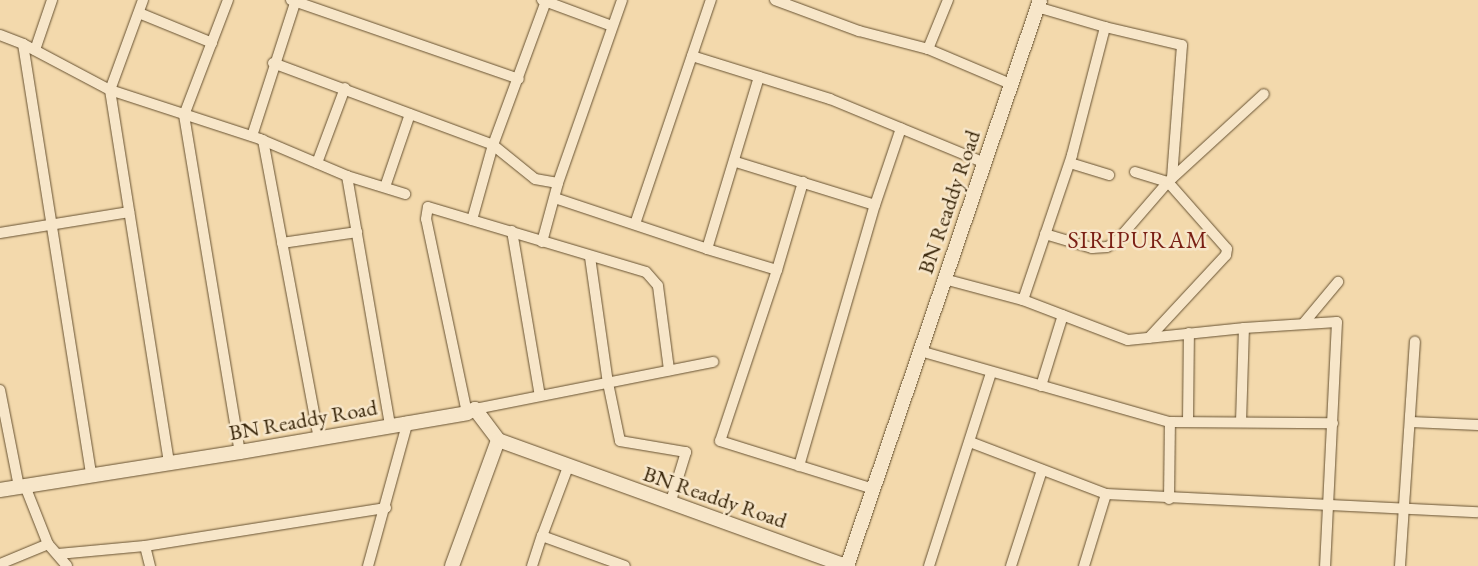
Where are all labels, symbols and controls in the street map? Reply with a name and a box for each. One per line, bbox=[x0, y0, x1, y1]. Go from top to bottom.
street label: BN Readdy Road bbox=[912, 127, 986, 277]
district label: SIRIPURAM bbox=[1066, 226, 1210, 254]
street label: BN Readdy Road bbox=[227, 394, 379, 446]
street label: BN Readdy Road bbox=[640, 460, 790, 534]

